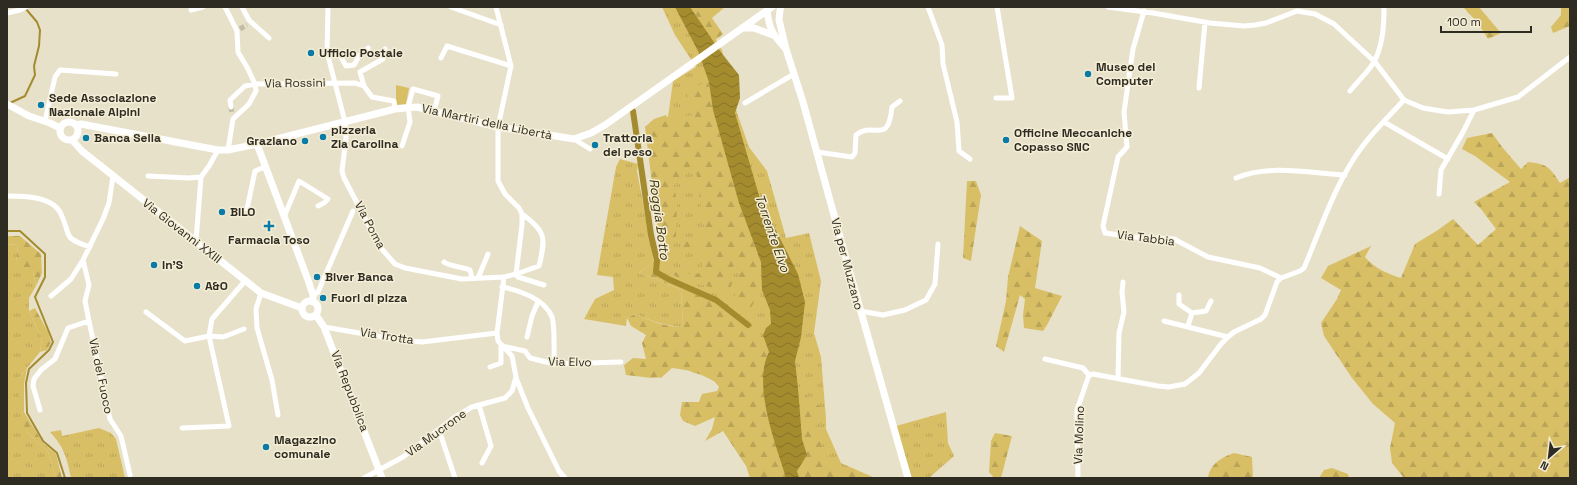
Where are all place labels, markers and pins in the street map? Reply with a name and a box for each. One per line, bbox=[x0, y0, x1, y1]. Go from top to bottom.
place label: Ufficio Postale bbox=[319, 45, 403, 61]
marker: Ufficio Postale bbox=[306, 48, 316, 58]
place label: Museo del Computer bbox=[1096, 59, 1155, 89]
marker: Museo del Computer bbox=[1083, 69, 1093, 79]
place label: Sede Associazione Nazionale Alpini bbox=[49, 90, 157, 120]
marker: Sede Associazione Nazionale Alpini bbox=[36, 100, 46, 110]
place label: pizzeria Zia Carolina bbox=[331, 122, 398, 152]
place label: Officine Meccaniche Copasso SNC bbox=[1014, 125, 1132, 155]
place label: Banca Sella bbox=[94, 130, 161, 146]
place label: Trattoria del peso bbox=[603, 130, 652, 160]
marker: pizzeria Zia Carolina bbox=[318, 132, 328, 142]
marker: Banca Sella bbox=[81, 133, 91, 143]
place label: Graziano bbox=[246, 133, 297, 149]
marker: Officine Meccaniche Copasso SNC bbox=[1001, 135, 1011, 145]
marker: Graziano bbox=[300, 136, 310, 146]
marker: Trattoria del peso bbox=[590, 140, 600, 150]
place label: BILO bbox=[230, 204, 255, 220]
marker: BILO bbox=[217, 207, 227, 217]
marker: Farmacia Toso bbox=[264, 221, 274, 231]
place label: Farmacia Toso bbox=[228, 232, 310, 248]
place label: In'S bbox=[162, 257, 183, 273]
marker: In'S bbox=[149, 260, 159, 270]
place label: Biver Banca bbox=[325, 269, 394, 285]
marker: Biver Banca bbox=[312, 272, 322, 282]
place label: A&O bbox=[205, 278, 228, 294]
marker: A&O bbox=[192, 281, 202, 291]
place label: Fuori di pizza bbox=[331, 290, 407, 306]
marker: Fuori di pizza bbox=[318, 293, 328, 303]
place label: Magazzino comunale bbox=[274, 432, 336, 462]
marker: Magazzino comunale bbox=[261, 442, 271, 452]

